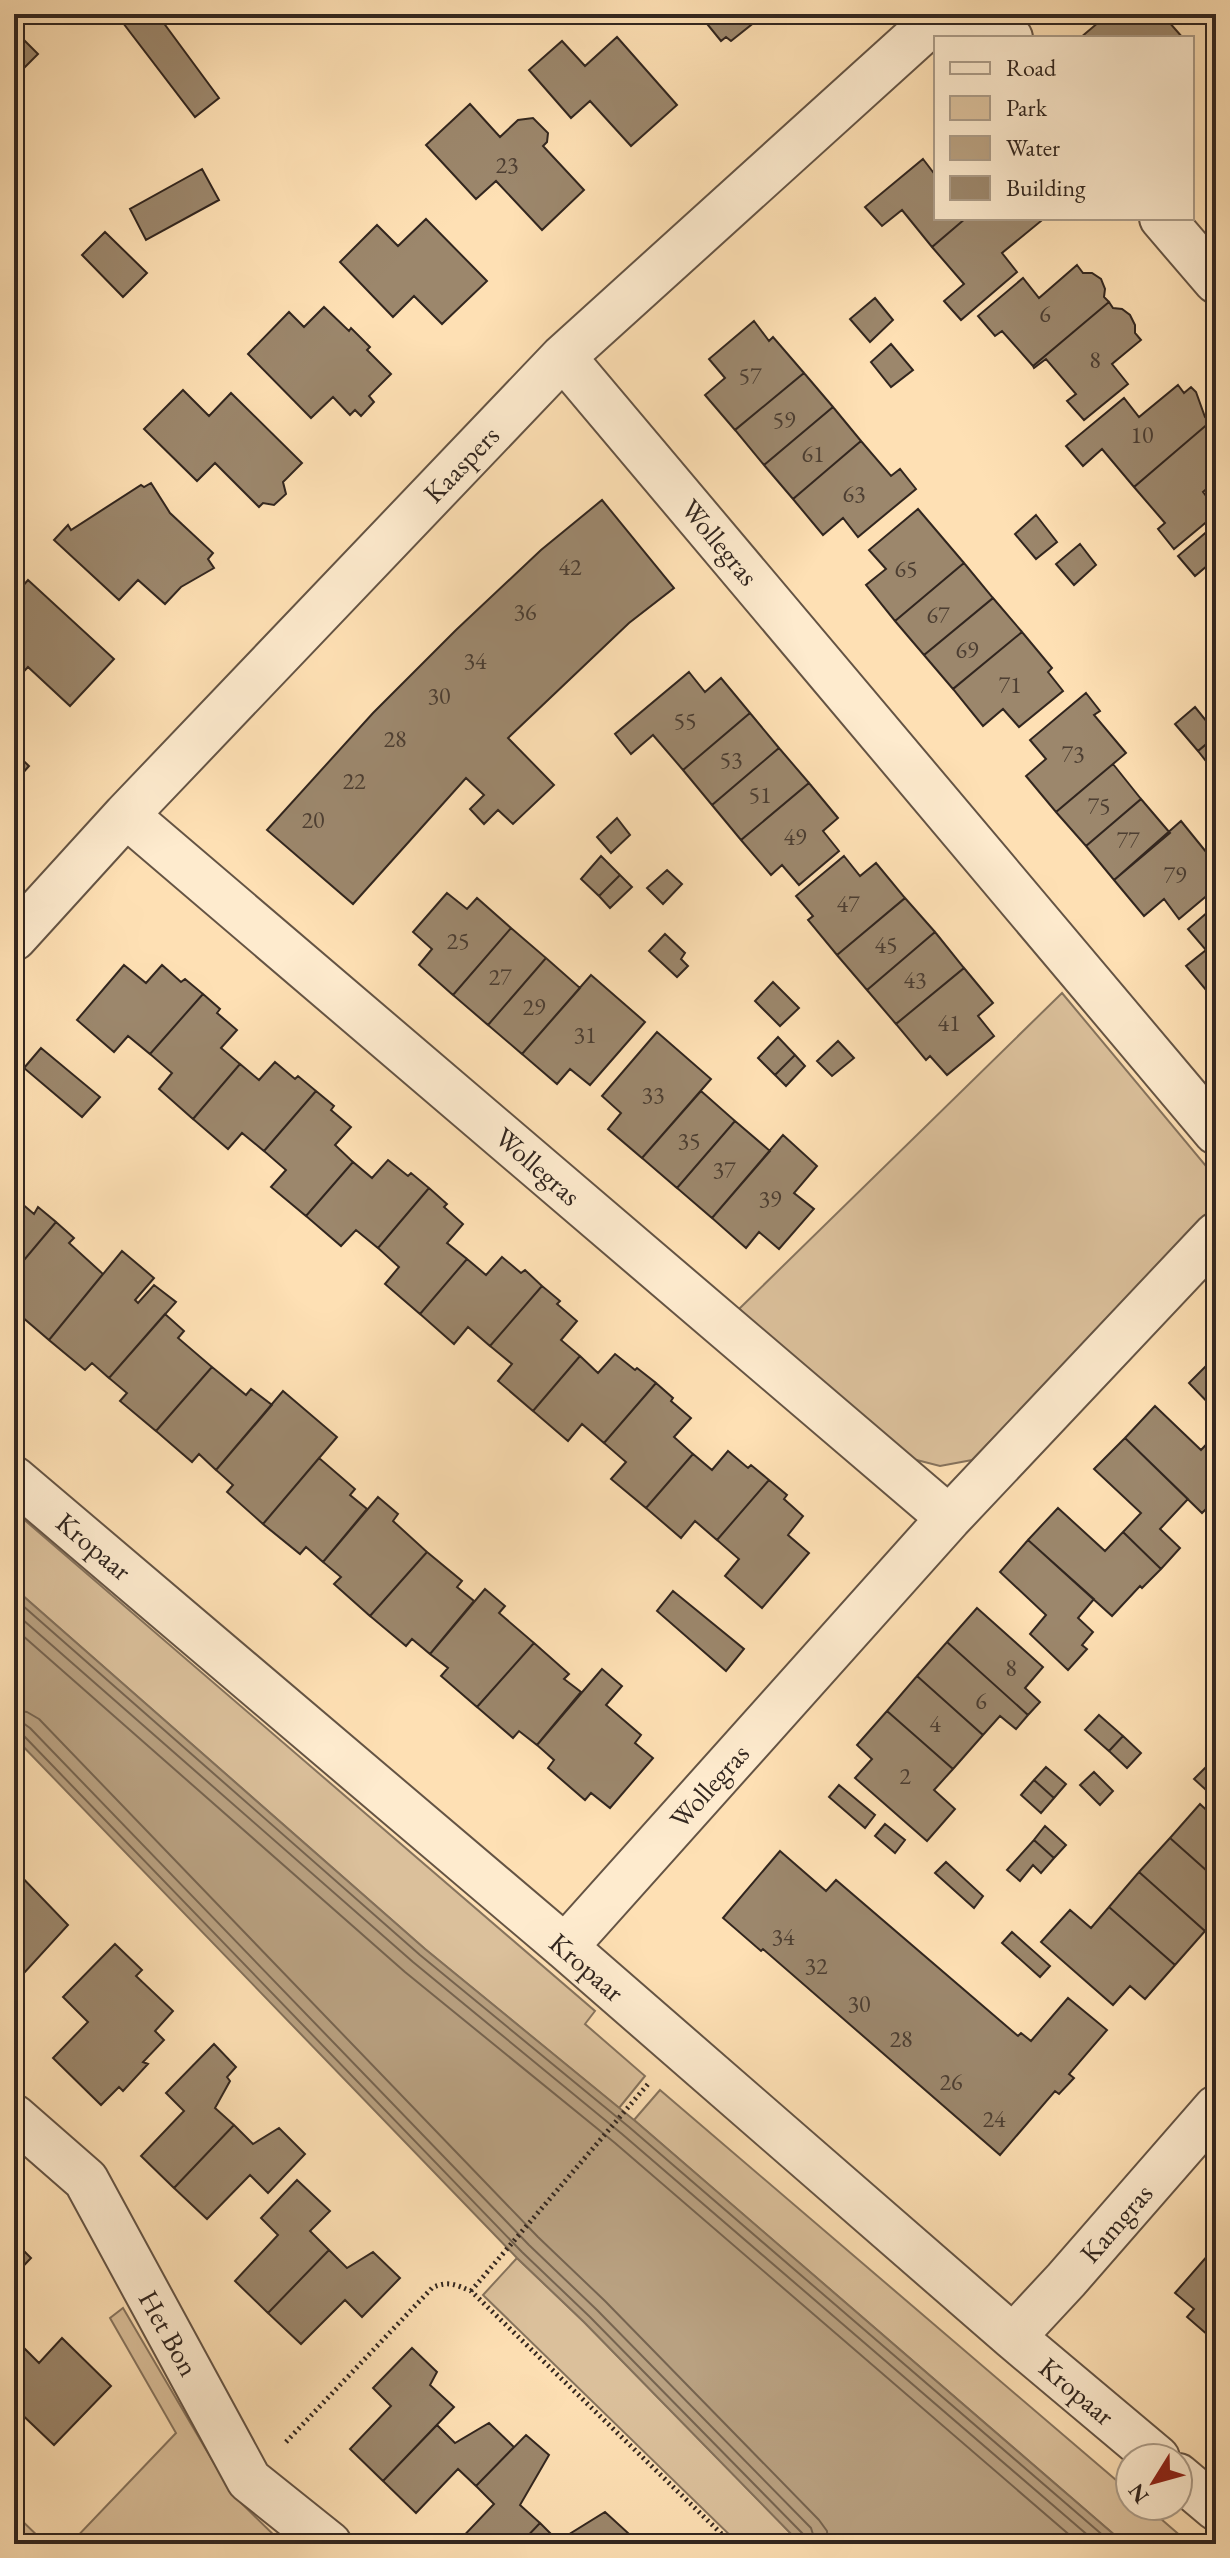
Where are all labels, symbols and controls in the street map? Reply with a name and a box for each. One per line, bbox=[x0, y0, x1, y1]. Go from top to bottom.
legend bbox=[934, 36, 1194, 220]
text: Road bbox=[1006, 52, 1057, 83]
text: Park bbox=[1006, 92, 1048, 123]
text: Water bbox=[1006, 132, 1060, 163]
house number: 23 bbox=[495, 149, 519, 180]
text: Building bbox=[1006, 172, 1086, 203]
house number: 6 bbox=[1039, 298, 1051, 329]
house number: 8 bbox=[1089, 344, 1101, 375]
house number: 57 bbox=[738, 360, 762, 391]
house number: 59 bbox=[772, 404, 796, 435]
street label: Kaaspers bbox=[415, 418, 507, 510]
house number: 10 bbox=[1130, 419, 1154, 450]
house number: 61 bbox=[801, 438, 825, 469]
house number: 63 bbox=[842, 478, 866, 509]
street label: Wollegras bbox=[673, 491, 767, 593]
house number: 42 bbox=[558, 551, 582, 582]
house number: 65 bbox=[894, 553, 918, 584]
house number: 36 bbox=[513, 596, 537, 627]
house number: 67 bbox=[926, 599, 950, 630]
house number: 69 bbox=[955, 634, 979, 665]
house number: 34 bbox=[463, 645, 487, 676]
house number: 71 bbox=[998, 669, 1022, 700]
house number: 30 bbox=[427, 680, 451, 711]
house number: 55 bbox=[673, 705, 697, 736]
house number: 28 bbox=[383, 723, 407, 754]
house number: 73 bbox=[1061, 738, 1085, 769]
house number: 53 bbox=[719, 744, 743, 775]
house number: 22 bbox=[342, 765, 366, 796]
house number: 51 bbox=[748, 779, 772, 810]
house number: 75 bbox=[1087, 790, 1111, 821]
house number: 20 bbox=[301, 804, 325, 835]
house number: 49 bbox=[783, 821, 807, 852]
house number: 77 bbox=[1116, 824, 1140, 855]
house number: 79 bbox=[1163, 859, 1187, 890]
house number: 47 bbox=[836, 888, 860, 919]
house number: 25 bbox=[446, 925, 470, 956]
house number: 45 bbox=[874, 929, 898, 960]
house number: 27 bbox=[488, 961, 512, 992]
house number: 43 bbox=[903, 964, 927, 995]
house number: 29 bbox=[522, 991, 546, 1022]
house number: 41 bbox=[937, 1007, 961, 1038]
house number: 31 bbox=[573, 1019, 597, 1050]
house number: 33 bbox=[641, 1079, 665, 1110]
street label: Wollegras bbox=[488, 1119, 588, 1213]
house number: 35 bbox=[677, 1125, 701, 1156]
house number: 37 bbox=[712, 1154, 736, 1185]
house number: 39 bbox=[758, 1183, 782, 1214]
street label: Kropaar bbox=[49, 1504, 140, 1588]
house number: 8 bbox=[1005, 1652, 1017, 1683]
house number: 6 bbox=[975, 1685, 987, 1716]
house number: 4 bbox=[929, 1708, 941, 1739]
street label: Wollegras bbox=[661, 1736, 757, 1836]
house number: 2 bbox=[899, 1760, 911, 1791]
house number: 34 bbox=[771, 1921, 795, 1952]
street label: Kropaar bbox=[542, 1925, 632, 2010]
house number: 32 bbox=[804, 1950, 828, 1981]
house number: 30 bbox=[847, 1988, 871, 2019]
house number: 28 bbox=[889, 2023, 913, 2054]
house number: 26 bbox=[939, 2066, 963, 2097]
house number: 24 bbox=[982, 2103, 1006, 2134]
street label: Kamgras bbox=[1072, 2176, 1160, 2270]
street label: Het Bon bbox=[131, 2284, 207, 2383]
street label: Kropaar bbox=[1032, 2349, 1123, 2433]
north arrow bbox=[1114, 2442, 1194, 2522]
text: N bbox=[1121, 2478, 1155, 2510]

